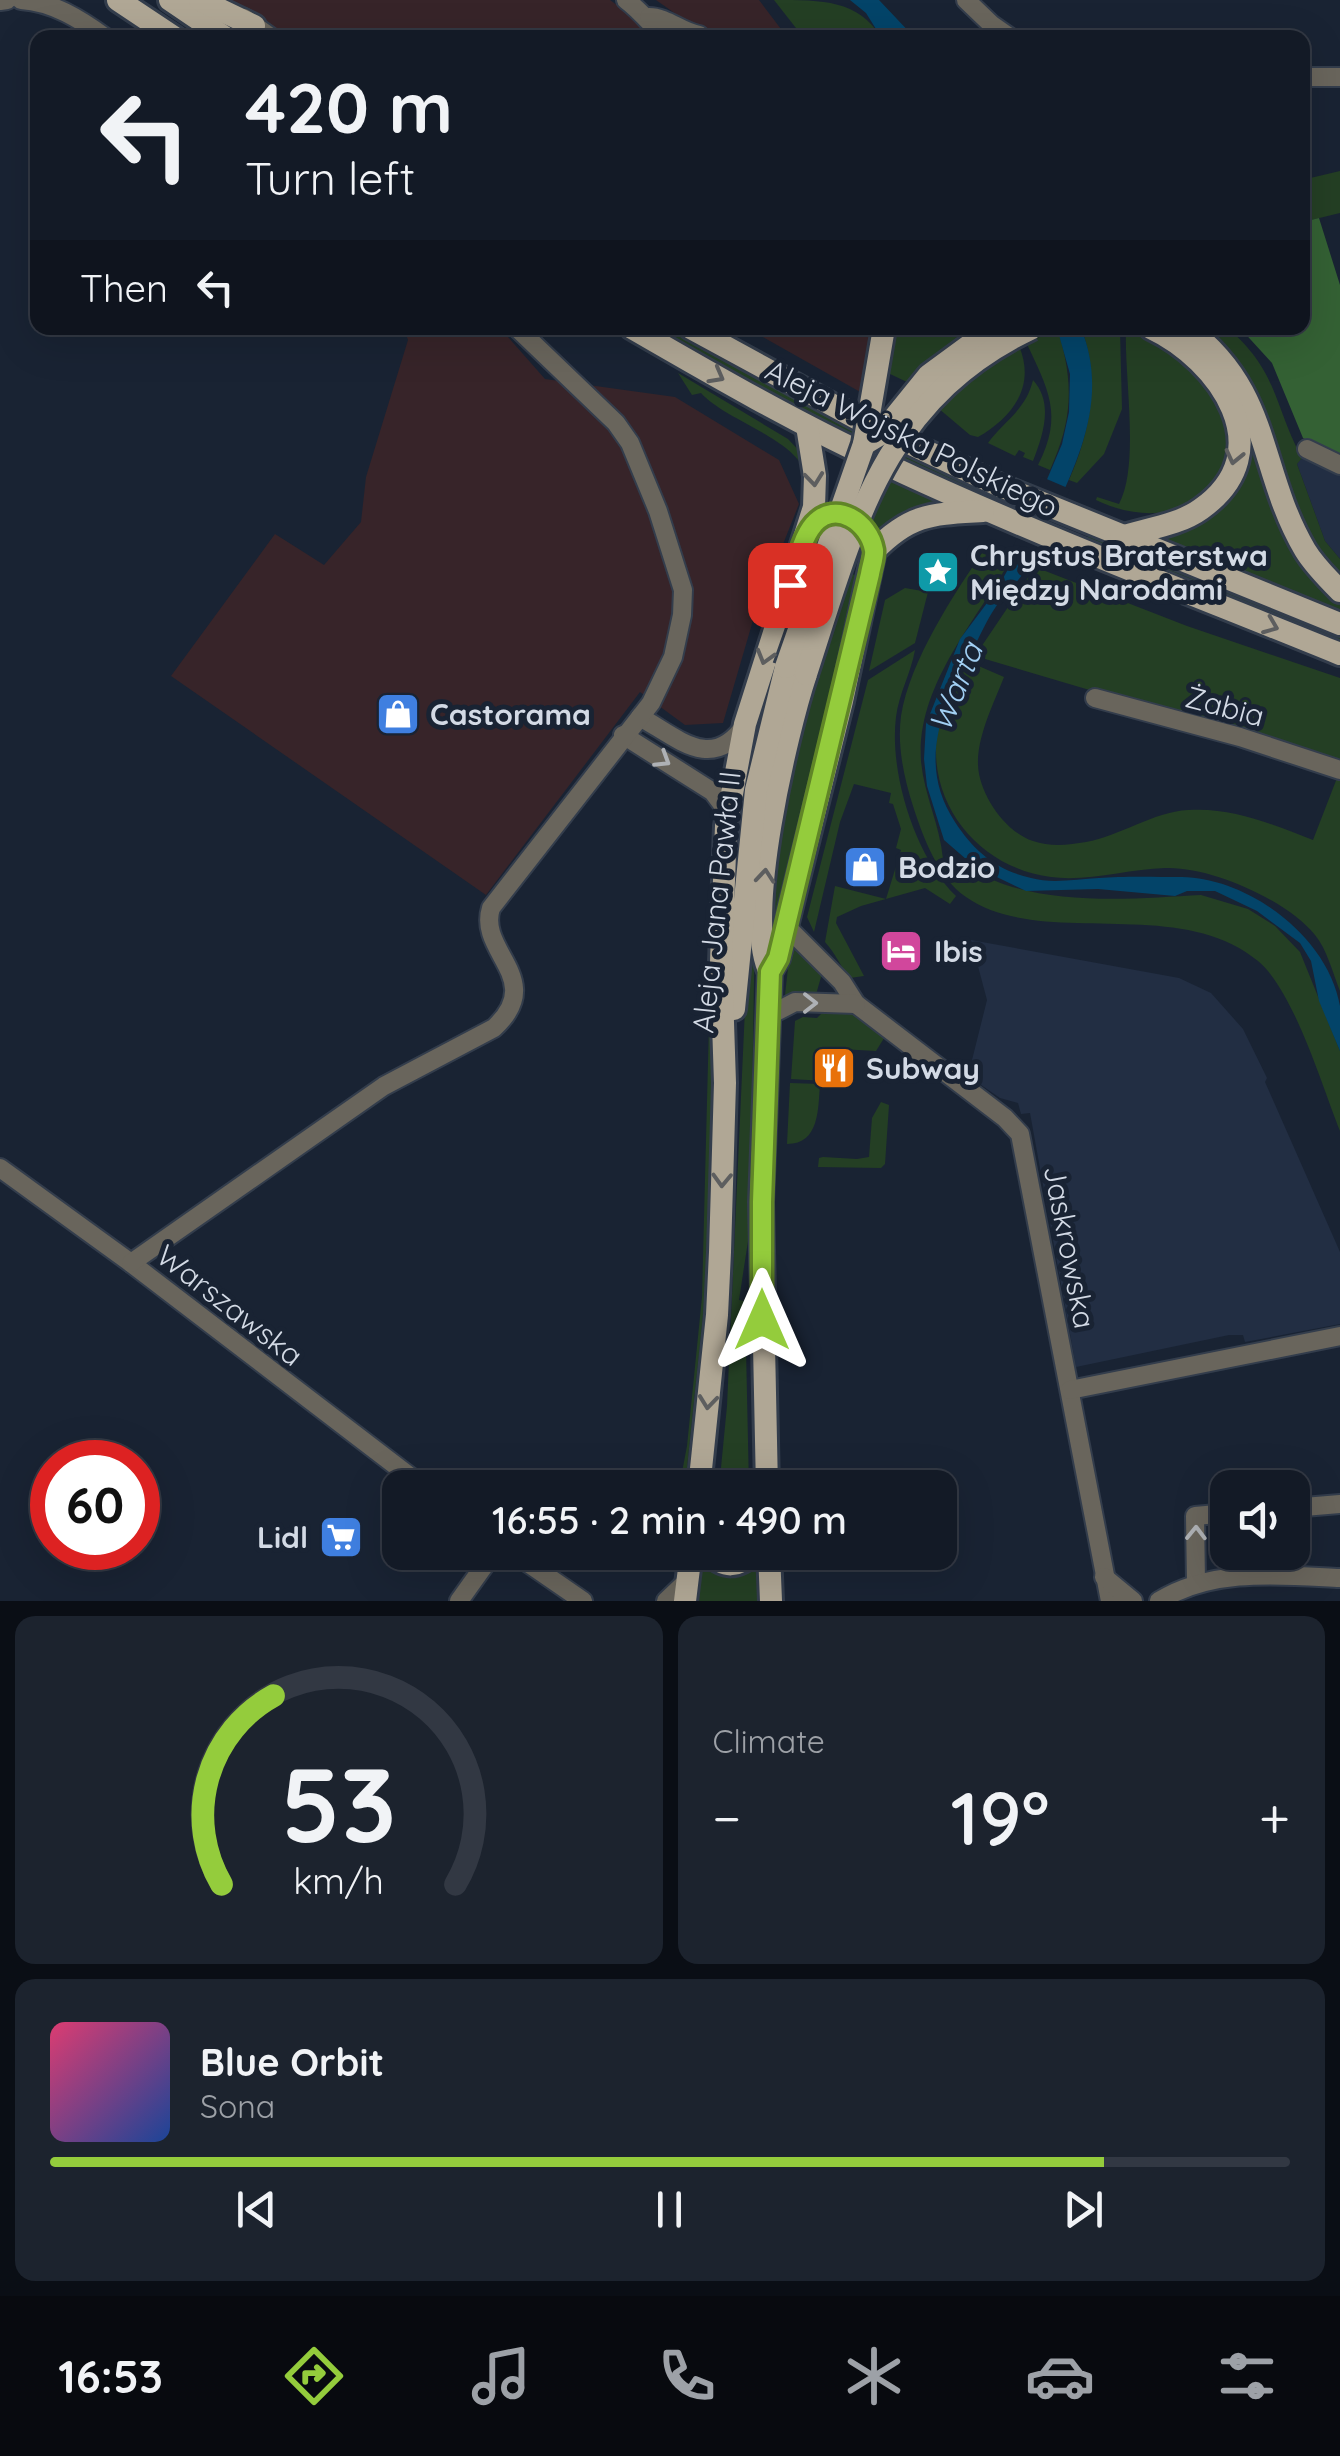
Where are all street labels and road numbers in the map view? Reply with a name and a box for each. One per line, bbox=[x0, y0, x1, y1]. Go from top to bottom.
street label: Aleja Wojska Polskiego bbox=[760, 351, 1064, 525]
street label: Żabia bbox=[1181, 677, 1269, 735]
street label: Aleja Jana Pawła II bbox=[683, 769, 749, 1035]
street label: Jaskrowska bbox=[1036, 1162, 1104, 1332]
street label: Warszawska bbox=[149, 1236, 311, 1374]

